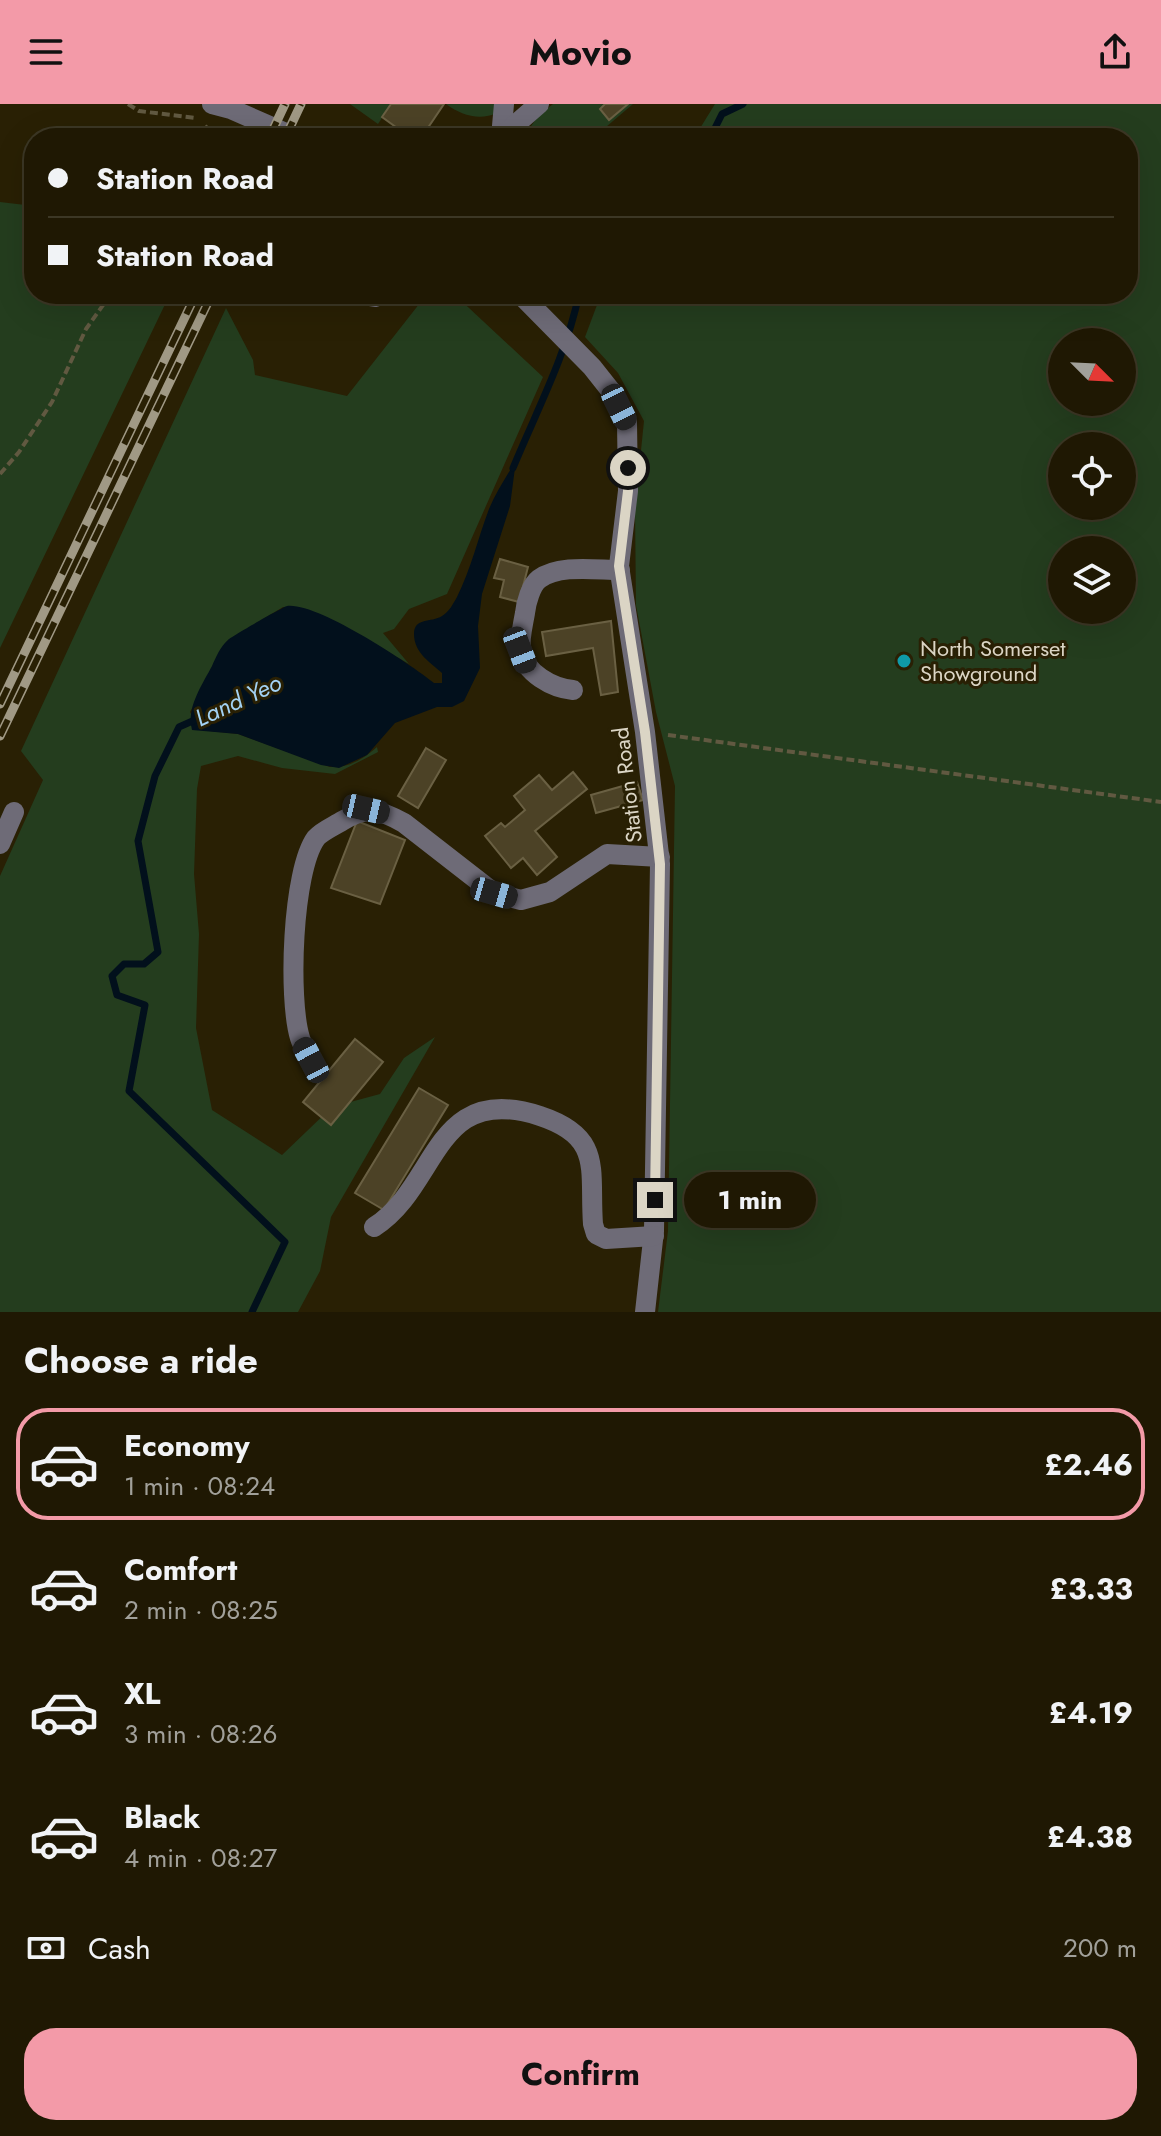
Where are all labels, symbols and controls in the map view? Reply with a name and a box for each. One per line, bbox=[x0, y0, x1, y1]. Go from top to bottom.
text: Movio bbox=[529, 26, 632, 78]
icon: menu bbox=[24, 30, 68, 74]
icon: share bbox=[1093, 30, 1137, 74]
text: Station Road bbox=[96, 157, 274, 200]
text: Station Road bbox=[96, 234, 274, 277]
north arrow bbox=[1048, 328, 1136, 416]
map controls bbox=[1048, 328, 1136, 624]
car bbox=[598, 380, 640, 434]
button: locate bbox=[1048, 432, 1136, 520]
route start bbox=[610, 450, 646, 486]
button: layers bbox=[1048, 536, 1136, 624]
car bbox=[500, 623, 540, 677]
place label: North Somerset Showground bbox=[920, 632, 1066, 689]
marker: North Somerset Showground bbox=[895, 652, 913, 670]
water label: Land Yeo bbox=[189, 665, 287, 735]
street label: Station Road bbox=[604, 725, 650, 845]
car bbox=[340, 792, 392, 826]
car bbox=[468, 875, 520, 911]
car bbox=[289, 1033, 333, 1087]
callout: 1 min bbox=[683, 1172, 815, 1228]
text: 1 min bbox=[718, 1181, 782, 1219]
route end bbox=[637, 1182, 673, 1218]
text: Choose a ride bbox=[24, 1334, 258, 1386]
text: Economy bbox=[124, 1424, 250, 1467]
icon: car bbox=[28, 1428, 100, 1500]
text: £2.46 bbox=[1044, 1443, 1133, 1486]
text: 1 min · 08:24 bbox=[124, 1467, 275, 1505]
text: Comfort bbox=[124, 1548, 237, 1591]
icon: car bbox=[28, 1552, 100, 1624]
text: £3.33 bbox=[1050, 1567, 1133, 1610]
text: 2 min · 08:25 bbox=[124, 1591, 278, 1629]
text: XL bbox=[124, 1672, 160, 1715]
icon: car bbox=[28, 1676, 100, 1748]
text: £4.19 bbox=[1049, 1691, 1133, 1734]
text: 3 min · 08:26 bbox=[124, 1715, 277, 1753]
text: Black bbox=[124, 1796, 200, 1839]
icon: car bbox=[28, 1800, 100, 1872]
text: £4.38 bbox=[1047, 1815, 1133, 1858]
text: 4 min · 08:27 bbox=[124, 1839, 277, 1877]
icon: cash bbox=[24, 1926, 68, 1970]
text: Cash bbox=[88, 1927, 151, 1970]
text: 200 m bbox=[1063, 1929, 1137, 1967]
button: Confirm bbox=[24, 2028, 1137, 2120]

